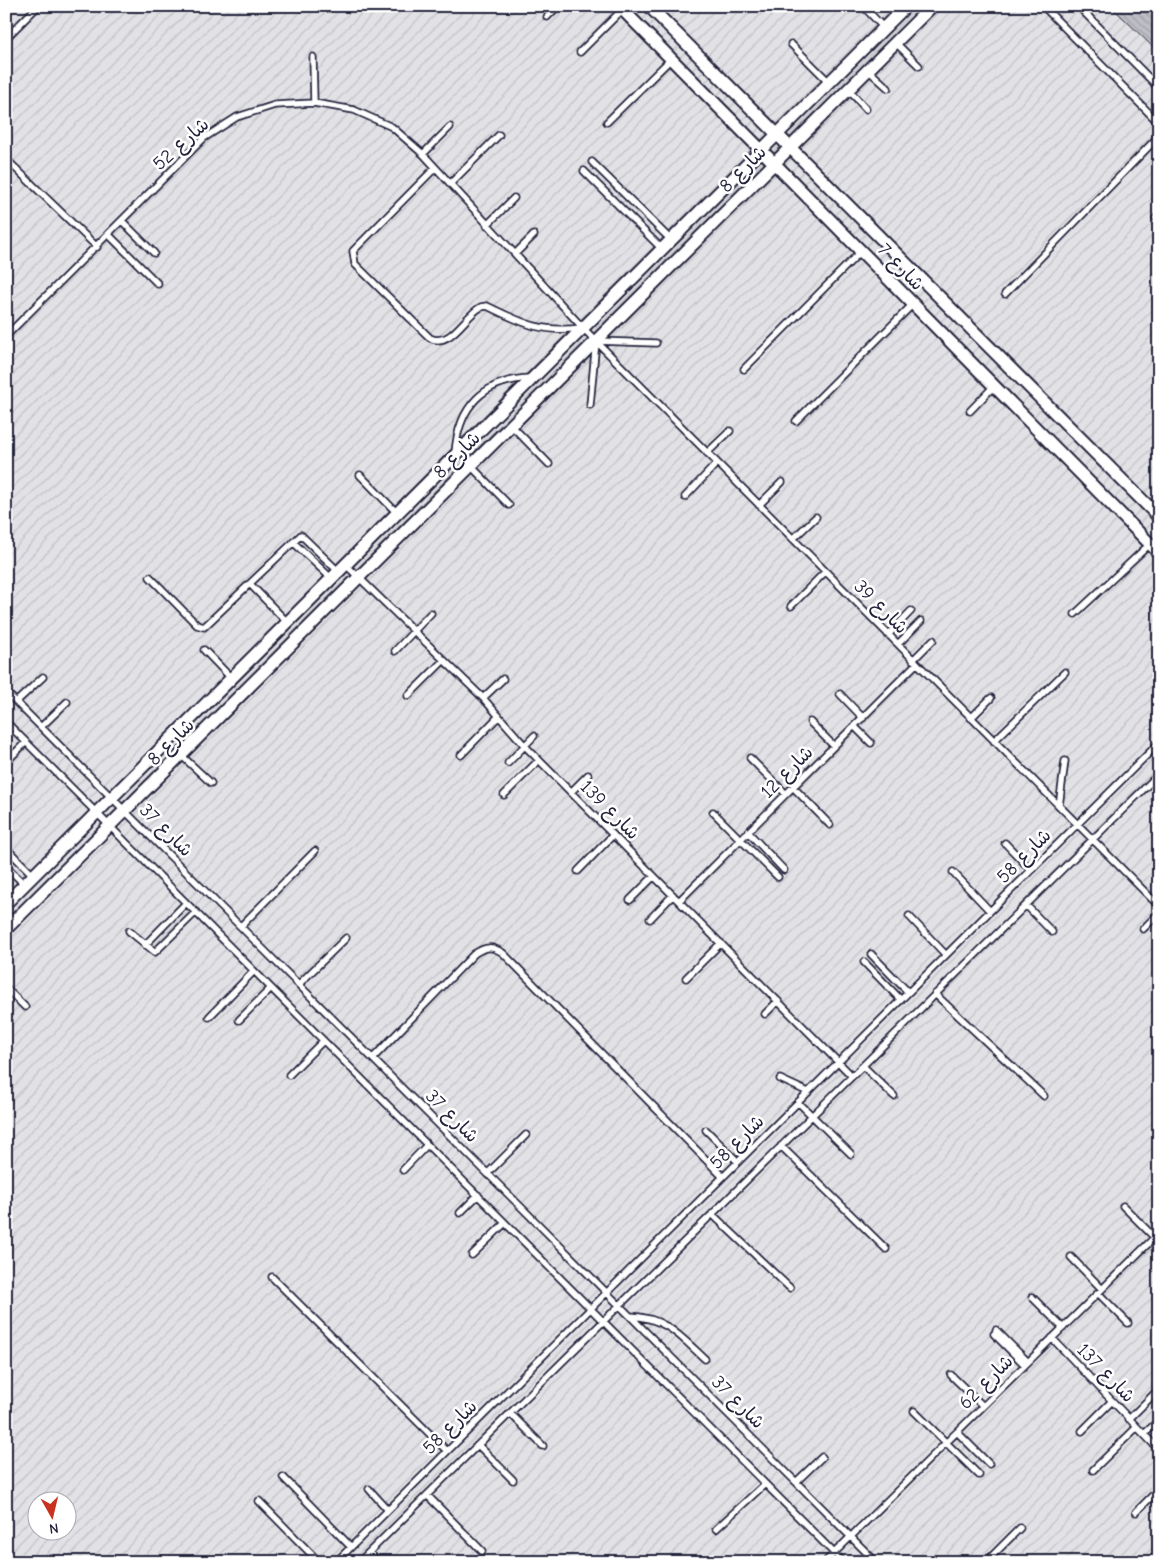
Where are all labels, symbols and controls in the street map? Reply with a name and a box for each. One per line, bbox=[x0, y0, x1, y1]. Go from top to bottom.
street label: شارع 52 bbox=[148, 113, 215, 176]
street label: شارع 8 bbox=[715, 141, 772, 198]
street label: شارع 7 bbox=[872, 239, 929, 296]
street label: شارع 8 bbox=[429, 427, 486, 484]
street label: شارع 39 bbox=[848, 575, 913, 640]
street label: شارع 8 bbox=[143, 714, 200, 771]
street label: شارع 12 bbox=[756, 741, 819, 804]
street label: شارع 139 bbox=[574, 776, 644, 846]
street label: شارع 37 bbox=[133, 799, 197, 863]
street label: شارع 58 bbox=[992, 824, 1057, 889]
street label: شارع 37 bbox=[419, 1085, 483, 1149]
street label: شارع 58 bbox=[705, 1110, 770, 1175]
street label: شارع 137 bbox=[1071, 1339, 1139, 1409]
street label: شارع 62 bbox=[954, 1350, 1019, 1415]
street label: شارع 37 bbox=[705, 1371, 769, 1435]
street label: شارع 58 bbox=[418, 1395, 483, 1460]
north arrow bbox=[28, 1490, 78, 1540]
text: N bbox=[48, 1519, 59, 1537]

